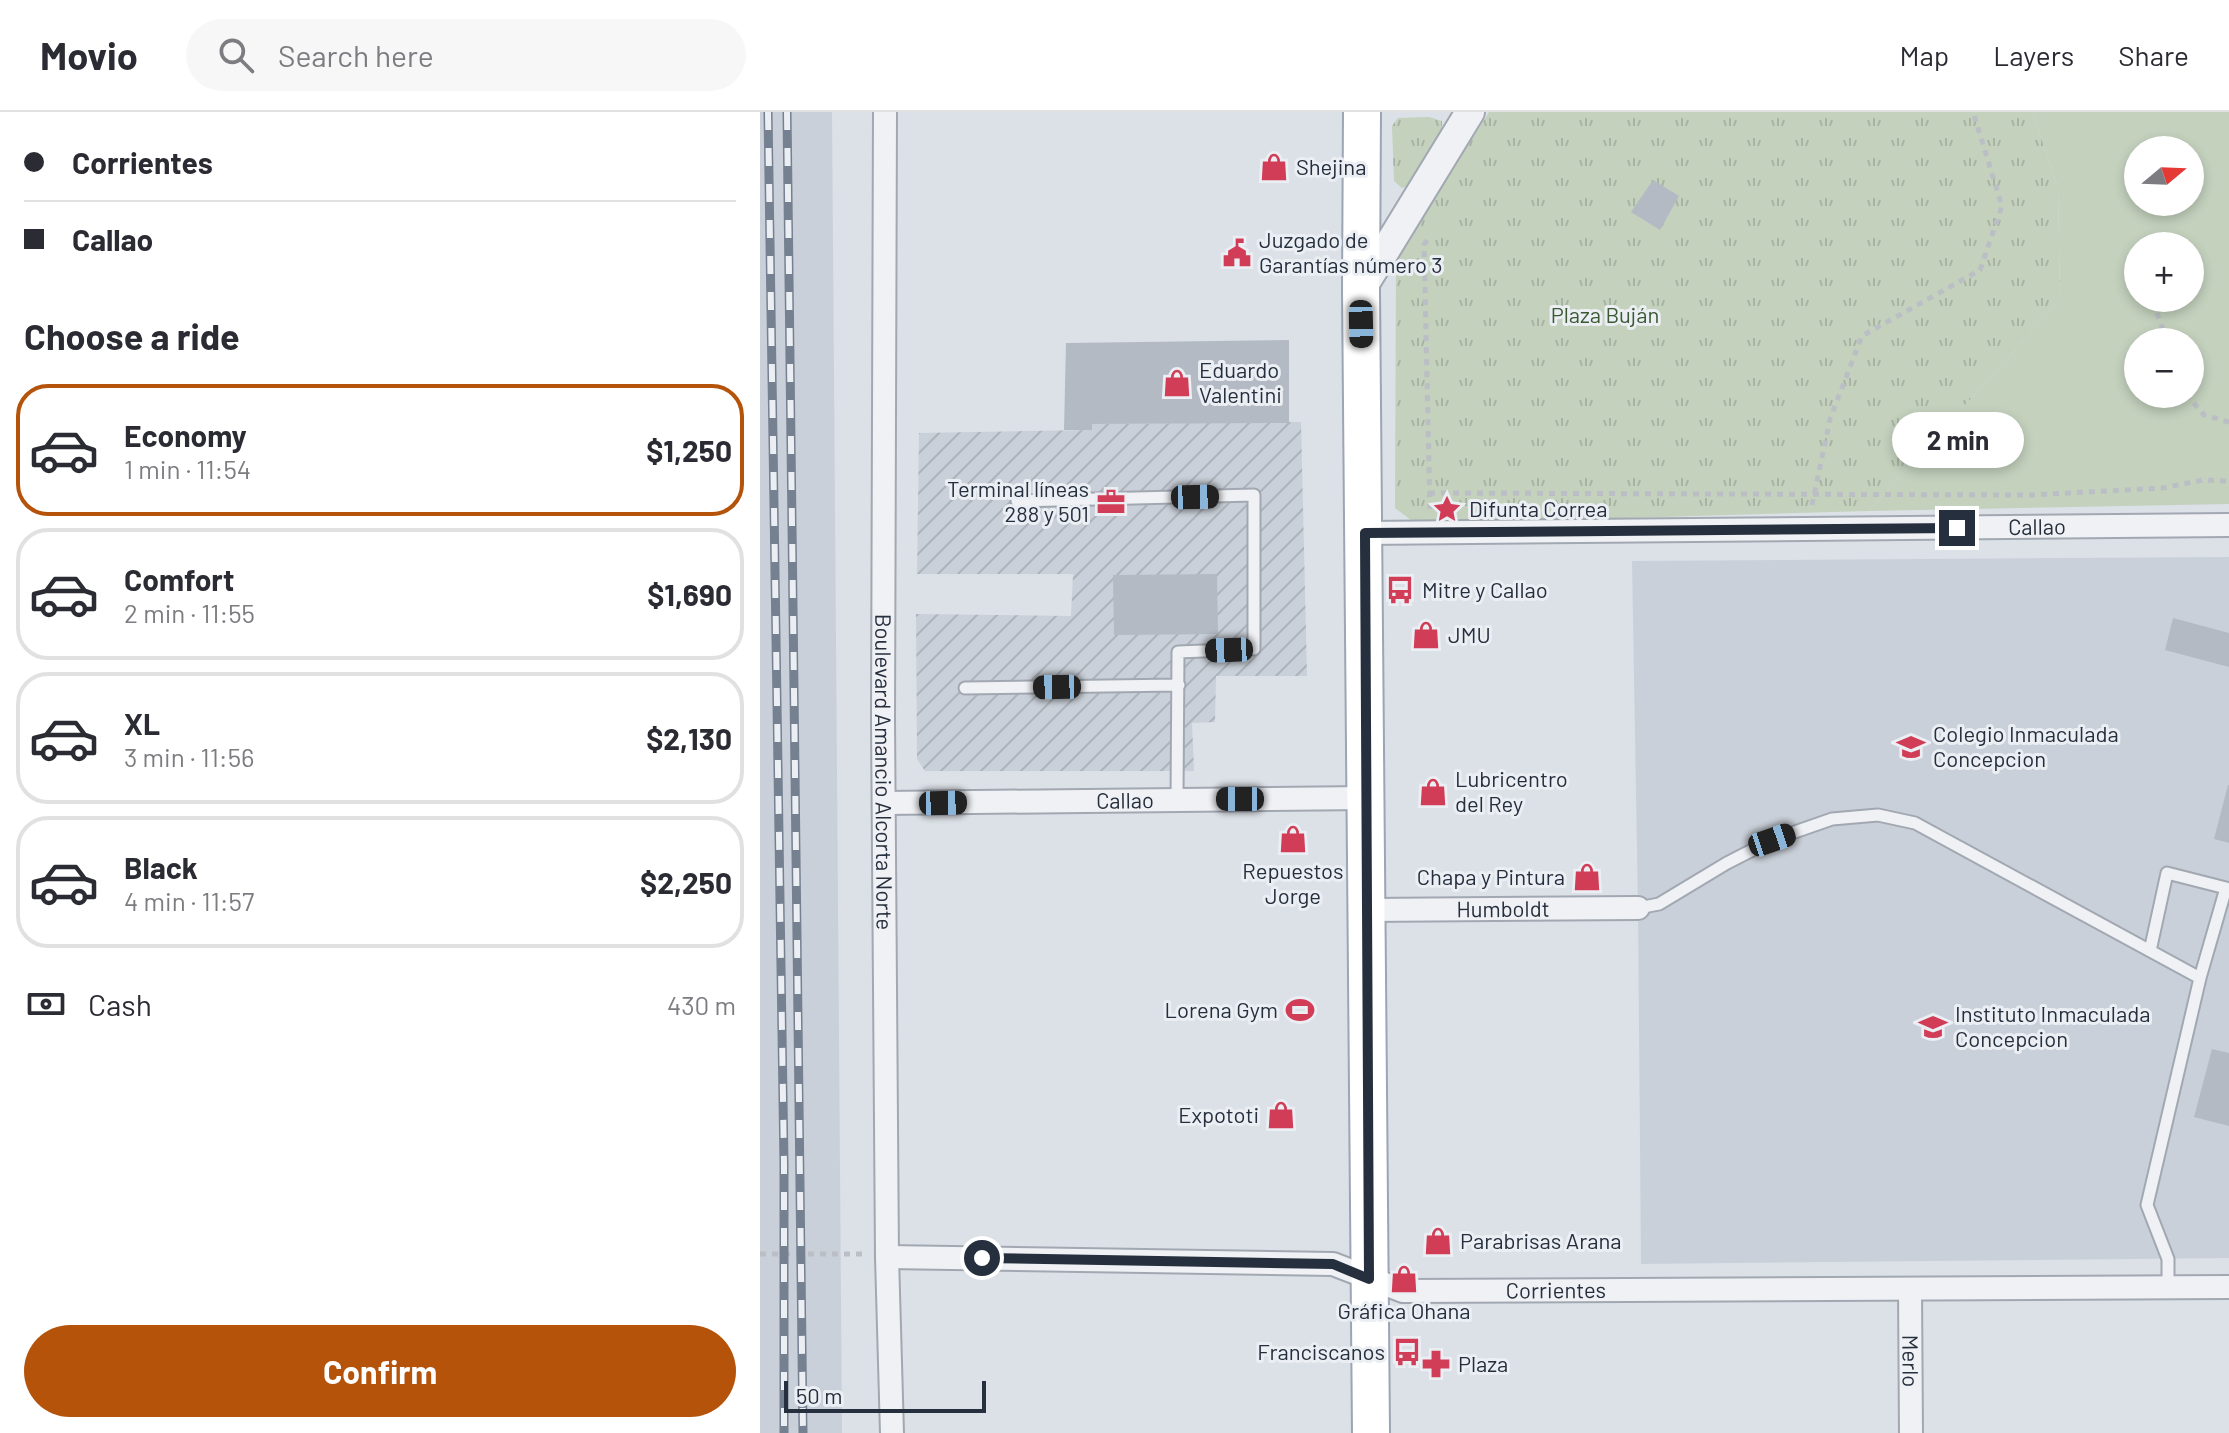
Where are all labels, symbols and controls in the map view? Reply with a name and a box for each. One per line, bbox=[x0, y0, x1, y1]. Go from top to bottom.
search box bbox=[186, 19, 746, 91]
text: Movio bbox=[40, 32, 138, 78]
icon: search bbox=[214, 33, 258, 77]
text: Search here bbox=[278, 37, 434, 73]
text: Map bbox=[1899, 38, 1949, 72]
text: Layers bbox=[1993, 38, 2074, 72]
text: Share bbox=[2118, 38, 2189, 72]
north arrow bbox=[2124, 136, 2204, 216]
map controls bbox=[2124, 136, 2204, 408]
text: Corrientes bbox=[72, 144, 213, 180]
shop icon: Shejina bbox=[1259, 152, 1289, 182]
place label: Shejina bbox=[1296, 153, 1366, 179]
text: Callao bbox=[72, 221, 153, 257]
place label: Juzgado de Garantías número 3 bbox=[1259, 226, 1443, 277]
button: + bbox=[2124, 232, 2204, 312]
public building icon: Juzgado de Garantías número 3 bbox=[1222, 238, 1252, 268]
car bbox=[1349, 300, 1373, 348]
park label: Plaza Buján bbox=[1551, 301, 1659, 327]
text: Choose a ride bbox=[24, 314, 240, 357]
button: − bbox=[2124, 328, 2204, 408]
place label: Eduardo Valentini bbox=[1199, 356, 1282, 407]
shop icon: Eduardo Valentini bbox=[1162, 368, 1192, 398]
callout: 2 min bbox=[1891, 412, 2023, 468]
icon: car bbox=[28, 414, 100, 486]
text: Economy bbox=[124, 417, 247, 453]
text: 2 min bbox=[1927, 424, 1989, 455]
text: $1,250 bbox=[646, 432, 732, 468]
text: 1 min · 11:54 bbox=[124, 453, 251, 484]
place label: Terminal líneas 288 y 501 bbox=[947, 475, 1089, 526]
car bbox=[1171, 485, 1219, 509]
office icon: Terminal líneas 288 y 501 bbox=[1096, 487, 1126, 517]
place icon: Difunta Correa bbox=[1432, 494, 1462, 524]
place label: Difunta Correa bbox=[1469, 495, 1607, 521]
route end bbox=[1939, 510, 1975, 546]
street label: Callao bbox=[2008, 513, 2066, 539]
icon: car bbox=[28, 558, 100, 630]
text: Comfort bbox=[124, 561, 234, 597]
bus stop icon: Mitre y Callao bbox=[1385, 575, 1415, 605]
text: $1,690 bbox=[647, 576, 732, 612]
place label: Mitre y Callao bbox=[1422, 576, 1548, 602]
text: 2 min · 11:55 bbox=[124, 597, 255, 628]
street label: Boulevard Amancio Alcorta Norte bbox=[871, 614, 899, 930]
shop icon: JMU bbox=[1411, 620, 1441, 650]
place label: JMU bbox=[1448, 621, 1491, 647]
car bbox=[1205, 637, 1253, 663]
car bbox=[1033, 675, 1081, 699]
icon: car bbox=[28, 702, 100, 774]
text: XL bbox=[124, 705, 160, 741]
text: $2,130 bbox=[646, 720, 732, 756]
place label: Colegio Inmaculada Concepcion bbox=[1933, 720, 2119, 771]
school or university icon: Colegio Inmaculada Concepcion bbox=[1896, 732, 1926, 762]
text: 3 min · 11:56 bbox=[124, 741, 254, 772]
place label: Lubricentro del Rey bbox=[1455, 765, 1568, 816]
shop icon: Lubricentro del Rey bbox=[1418, 777, 1448, 807]
street label: Callao bbox=[1096, 786, 1154, 813]
car bbox=[1216, 787, 1264, 811]
car bbox=[919, 791, 967, 815]
car bbox=[1745, 821, 1799, 859]
shop icon: Repuestos Jorge bbox=[1278, 824, 1308, 854]
icon: car bbox=[28, 846, 100, 918]
text: Black bbox=[124, 849, 198, 885]
place label: Repuestos Jorge bbox=[1242, 857, 1344, 908]
shop icon: Chapa y Pintura bbox=[1572, 862, 1602, 892]
place label: Chapa y Pintura bbox=[1417, 863, 1565, 889]
text: $2,250 bbox=[640, 864, 732, 900]
text: 4 min · 11:57 bbox=[124, 885, 254, 916]
street label: Humboldt bbox=[1456, 895, 1550, 921]
icon: cash bbox=[24, 982, 68, 1026]
text: Cash bbox=[88, 986, 152, 1022]
text: 430 m bbox=[667, 989, 736, 1020]
sports icon: Lorena Gym bbox=[1285, 995, 1315, 1025]
place label: Lorena Gym bbox=[1165, 996, 1278, 1022]
place label: Instituto Inmaculada Concepcion bbox=[1955, 1000, 2150, 1051]
school or university icon: Instituto Inmaculada Concepcion bbox=[1918, 1012, 1948, 1042]
shop icon: Expototi bbox=[1266, 1100, 1296, 1130]
place label: Expototi bbox=[1178, 1101, 1259, 1127]
shop icon: Parabrisas Arana bbox=[1423, 1226, 1453, 1256]
place label: Parabrisas Arana bbox=[1460, 1227, 1622, 1253]
route start bbox=[964, 1240, 1000, 1276]
shop icon: Gráfica Ohana bbox=[1389, 1264, 1419, 1294]
street label: Corrientes bbox=[1506, 1276, 1606, 1303]
place label: Gráfica Ohana bbox=[1337, 1297, 1471, 1323]
button: Confirm bbox=[24, 1325, 736, 1417]
street label: Merlo bbox=[1898, 1335, 1925, 1387]
bus stop icon: Franciscanos bbox=[1392, 1337, 1422, 1367]
place label: Franciscanos bbox=[1257, 1338, 1385, 1364]
pharmacy icon: Plaza bbox=[1421, 1349, 1451, 1379]
place label: Plaza bbox=[1458, 1350, 1508, 1376]
scale bar bbox=[784, 1377, 986, 1413]
text: 50 m bbox=[796, 1382, 842, 1408]

